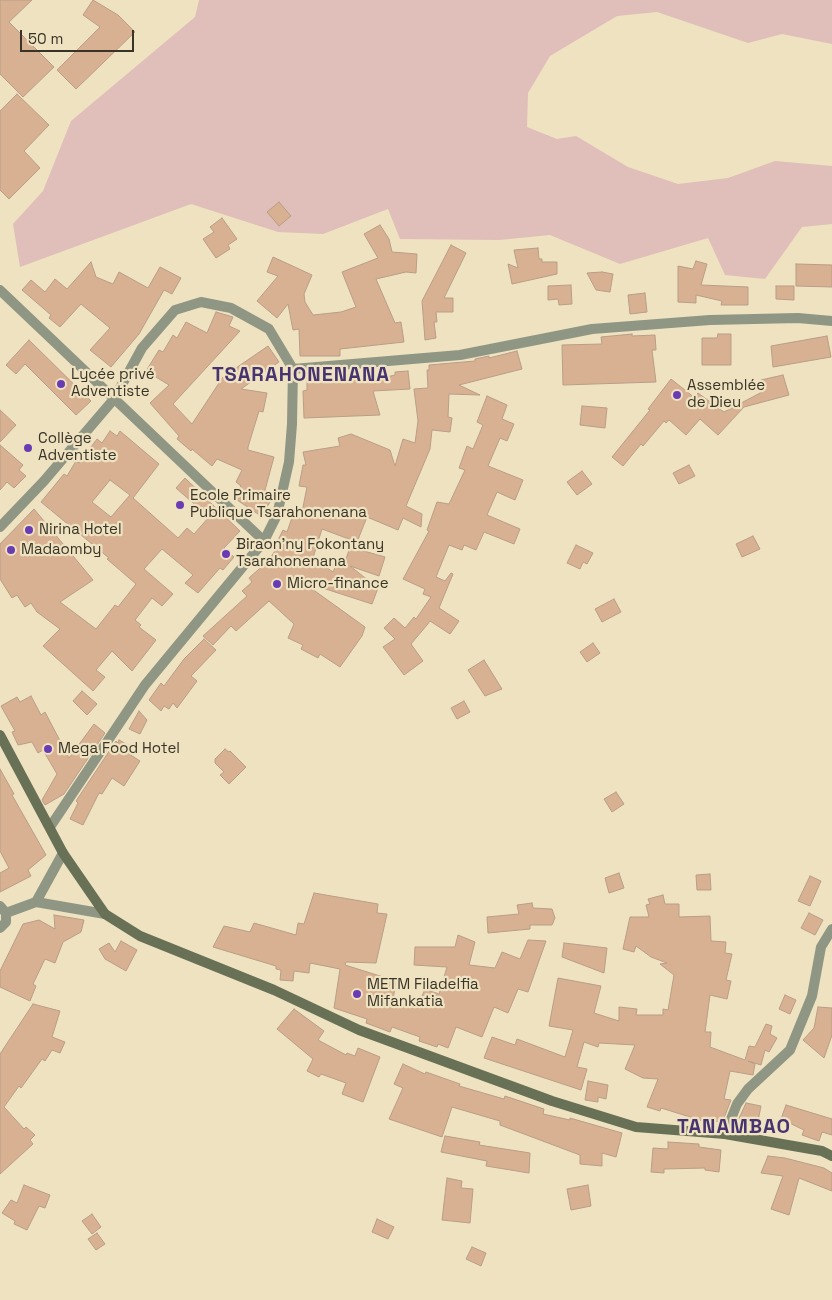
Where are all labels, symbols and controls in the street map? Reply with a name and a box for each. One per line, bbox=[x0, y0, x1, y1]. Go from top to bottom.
scale bar bbox=[22, 20, 136, 52]
text: 50 m bbox=[28, 29, 63, 48]
district label: TSARAHONENANA bbox=[210, 364, 392, 388]
place label: Lycée privé Adventiste bbox=[71, 366, 155, 401]
place label: Assemblée de Dieu bbox=[687, 377, 765, 412]
marker: Lycée privé Adventiste bbox=[55, 378, 67, 390]
marker: Assemblée de Dieu bbox=[671, 389, 683, 401]
place label: Collège Adventiste bbox=[38, 430, 117, 465]
marker: Collège Adventiste bbox=[22, 442, 34, 454]
place label: Ecole Primaire Publique Tsarahonenana bbox=[190, 487, 367, 522]
marker: Ecole Primaire Publique Tsarahonenana bbox=[174, 499, 186, 511]
place label: Nirina Hotel bbox=[39, 521, 122, 539]
marker: Nirina Hotel bbox=[23, 524, 35, 536]
place label: Biraon'ny Fokontany Tsarahonenana bbox=[236, 536, 384, 571]
place label: Madaomby bbox=[21, 541, 101, 559]
marker: Madaomby bbox=[5, 544, 17, 556]
marker: Biraon'ny Fokontany Tsarahonenana bbox=[220, 548, 232, 560]
place label: Micro-finance bbox=[287, 575, 389, 593]
marker: Micro-finance bbox=[271, 578, 283, 590]
place label: Mega Food Hotel bbox=[58, 740, 180, 758]
marker: Mega Food Hotel bbox=[42, 743, 54, 755]
place label: METM Filadelfia Mifankatia bbox=[367, 976, 479, 1011]
marker: METM Filadelfia Mifankatia bbox=[351, 988, 363, 1000]
district label: TANAMBAO bbox=[676, 1116, 792, 1140]

